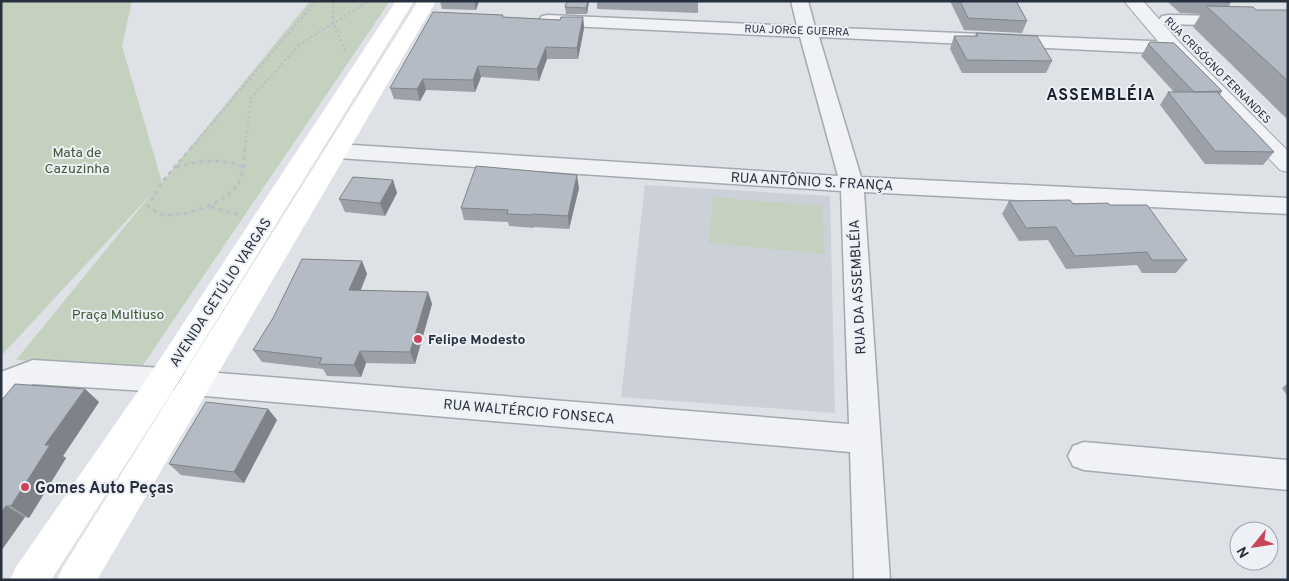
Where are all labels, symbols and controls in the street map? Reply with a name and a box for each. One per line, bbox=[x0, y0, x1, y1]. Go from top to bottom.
street label: RUA CRISÓGNO FERNANDES bbox=[1161, 14, 1274, 127]
street label: RUA JORGE GUERRA bbox=[744, 22, 850, 40]
district label: ASSEMBLÉIA bbox=[1046, 84, 1156, 106]
park label: Mata de Cazuzinha bbox=[44, 145, 110, 178]
street label: RUA ANTÔNIO S. FRANÇA bbox=[730, 169, 894, 195]
street label: AVENIDA GETÚLIO VARGAS bbox=[166, 215, 276, 370]
street label: RUA DA ASSEMBLÉIA bbox=[845, 219, 871, 355]
park label: Praça Multiuso bbox=[72, 307, 164, 324]
place label: Felipe Modesto bbox=[428, 332, 526, 349]
marker: Felipe Modesto bbox=[412, 333, 424, 345]
street label: RUA WALTÉRCIO FONSECA bbox=[443, 396, 615, 428]
place label: Gomes Auto Peças bbox=[35, 479, 174, 499]
marker: Gomes Auto Peças bbox=[19, 481, 31, 493]
north arrow bbox=[1229, 521, 1279, 571]
text: N bbox=[1234, 543, 1254, 560]

